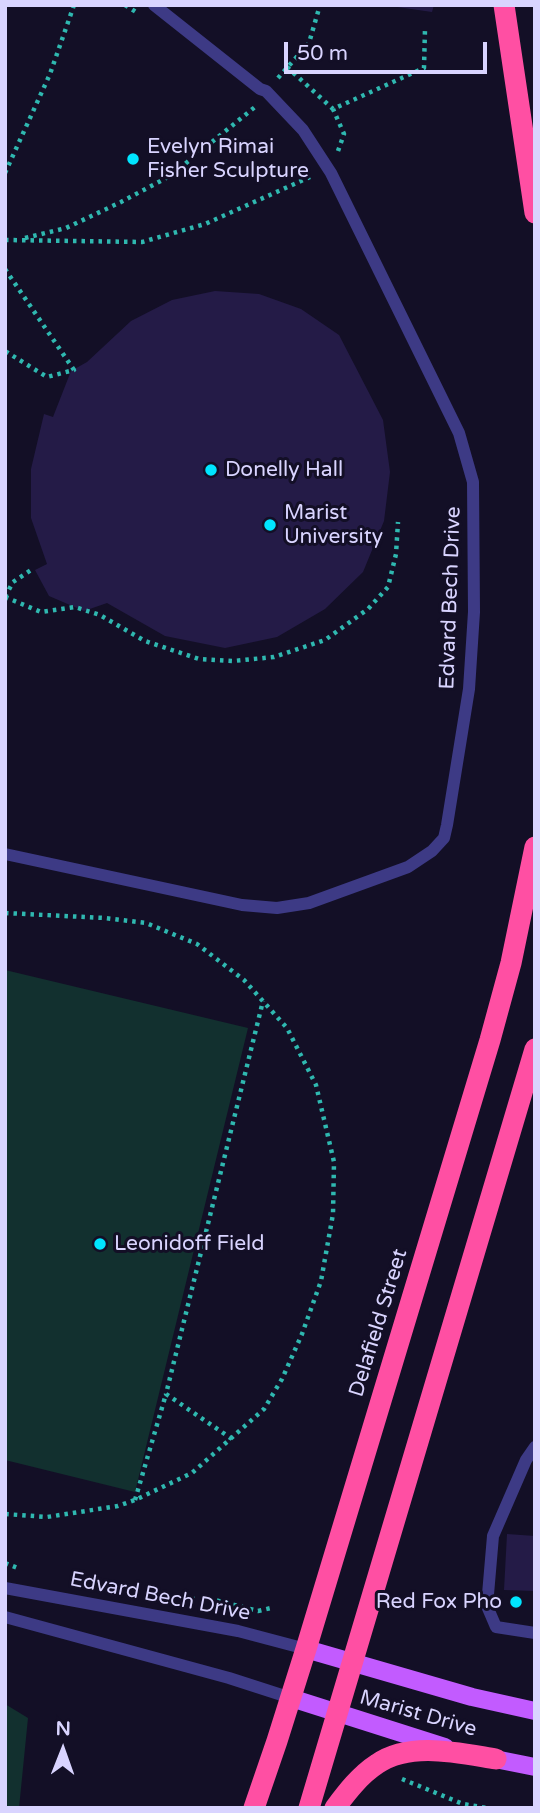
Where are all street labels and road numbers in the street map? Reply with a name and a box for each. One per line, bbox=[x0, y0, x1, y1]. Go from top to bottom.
street label: Edvard Bech Drive bbox=[435, 506, 467, 690]
street label: Delafield Street bbox=[345, 1246, 413, 1400]
street label: Edvard Bech Drive bbox=[68, 1567, 252, 1627]
street label: Marist Drive bbox=[357, 1685, 479, 1743]

